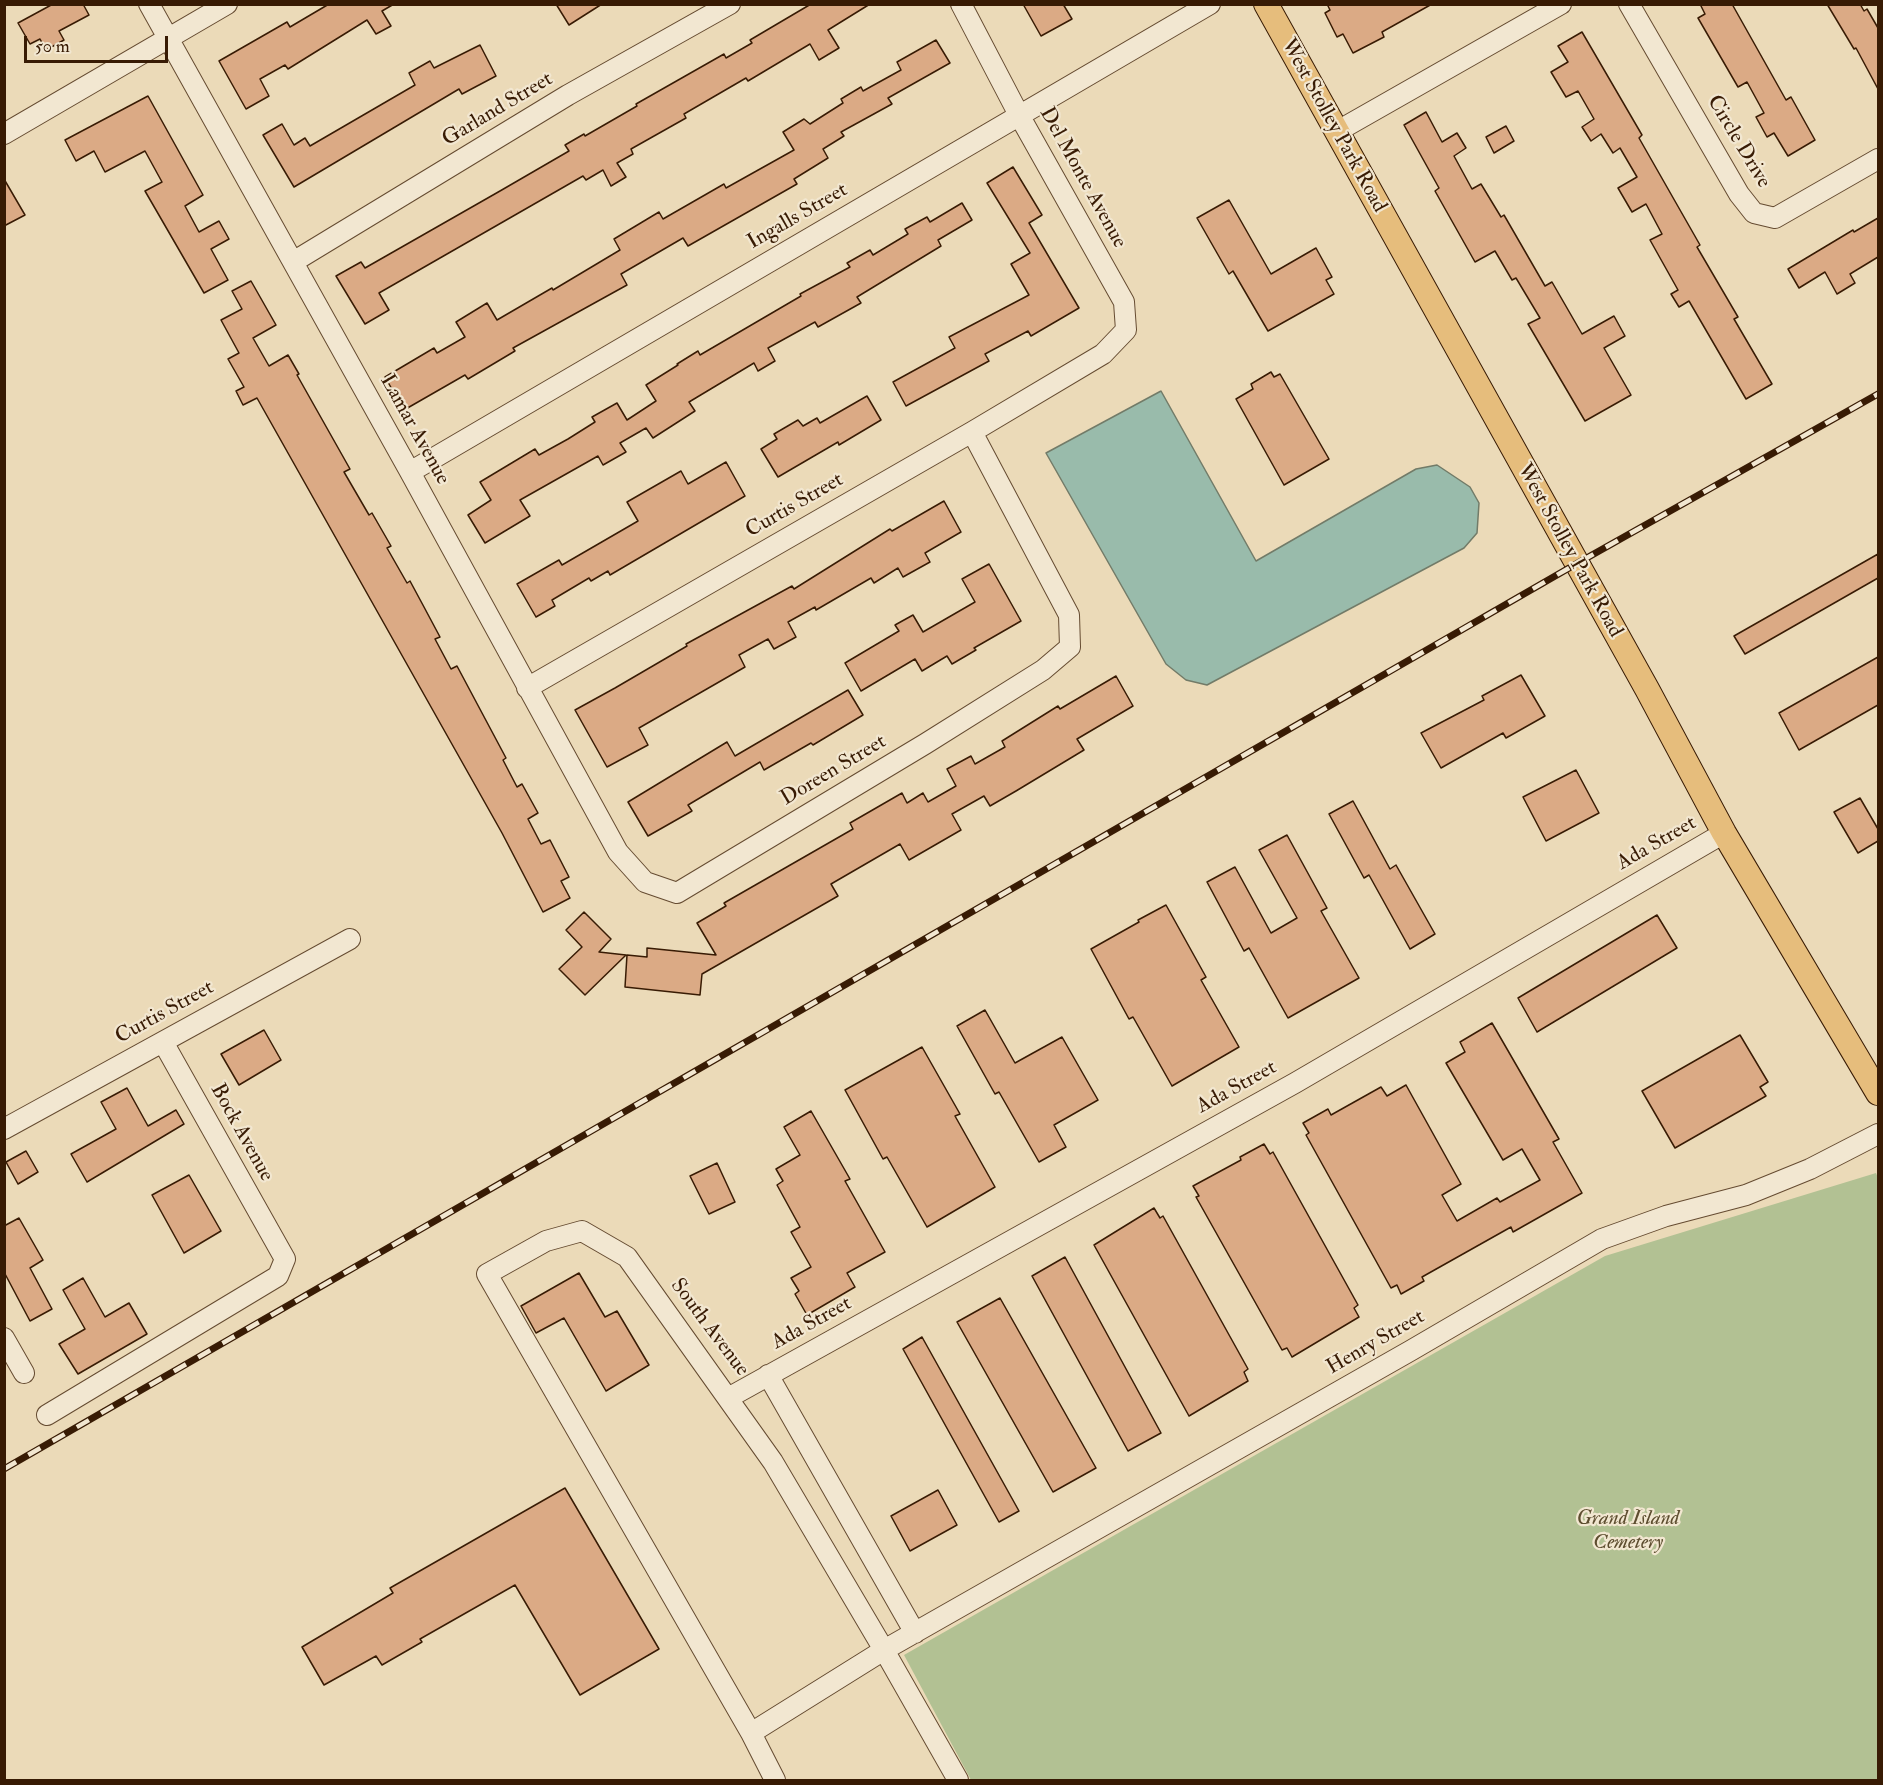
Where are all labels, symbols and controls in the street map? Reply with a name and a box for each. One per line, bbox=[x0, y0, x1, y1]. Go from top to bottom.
scale bar bbox=[27, 24, 171, 62]
text: 50 m bbox=[35, 35, 70, 58]
street label: West Stolley Park Road bbox=[1275, 35, 1391, 217]
street label: Garland Street bbox=[438, 67, 558, 153]
street label: Circle Drive bbox=[1701, 91, 1775, 193]
street label: Del Monte Avenue bbox=[1033, 103, 1131, 253]
street label: Ingalls Street bbox=[744, 178, 852, 256]
street label: Lamar Avenue bbox=[373, 371, 455, 489]
street label: West Stolley Park Road bbox=[1511, 460, 1627, 642]
street label: Curtis Street bbox=[742, 468, 848, 544]
street label: Doreen Street bbox=[777, 730, 891, 812]
street label: Ada Street bbox=[1613, 811, 1701, 877]
street label: Curtis Street bbox=[111, 976, 219, 1050]
street label: Ada Street bbox=[1193, 1056, 1281, 1120]
street label: Bock Avenue bbox=[204, 1080, 278, 1186]
street label: South Avenue bbox=[664, 1274, 754, 1382]
street label: Ada Street bbox=[768, 1292, 856, 1356]
street label: Henry Street bbox=[1323, 1305, 1429, 1381]
park label: Grand Island Cemetery bbox=[1577, 1506, 1679, 1556]

